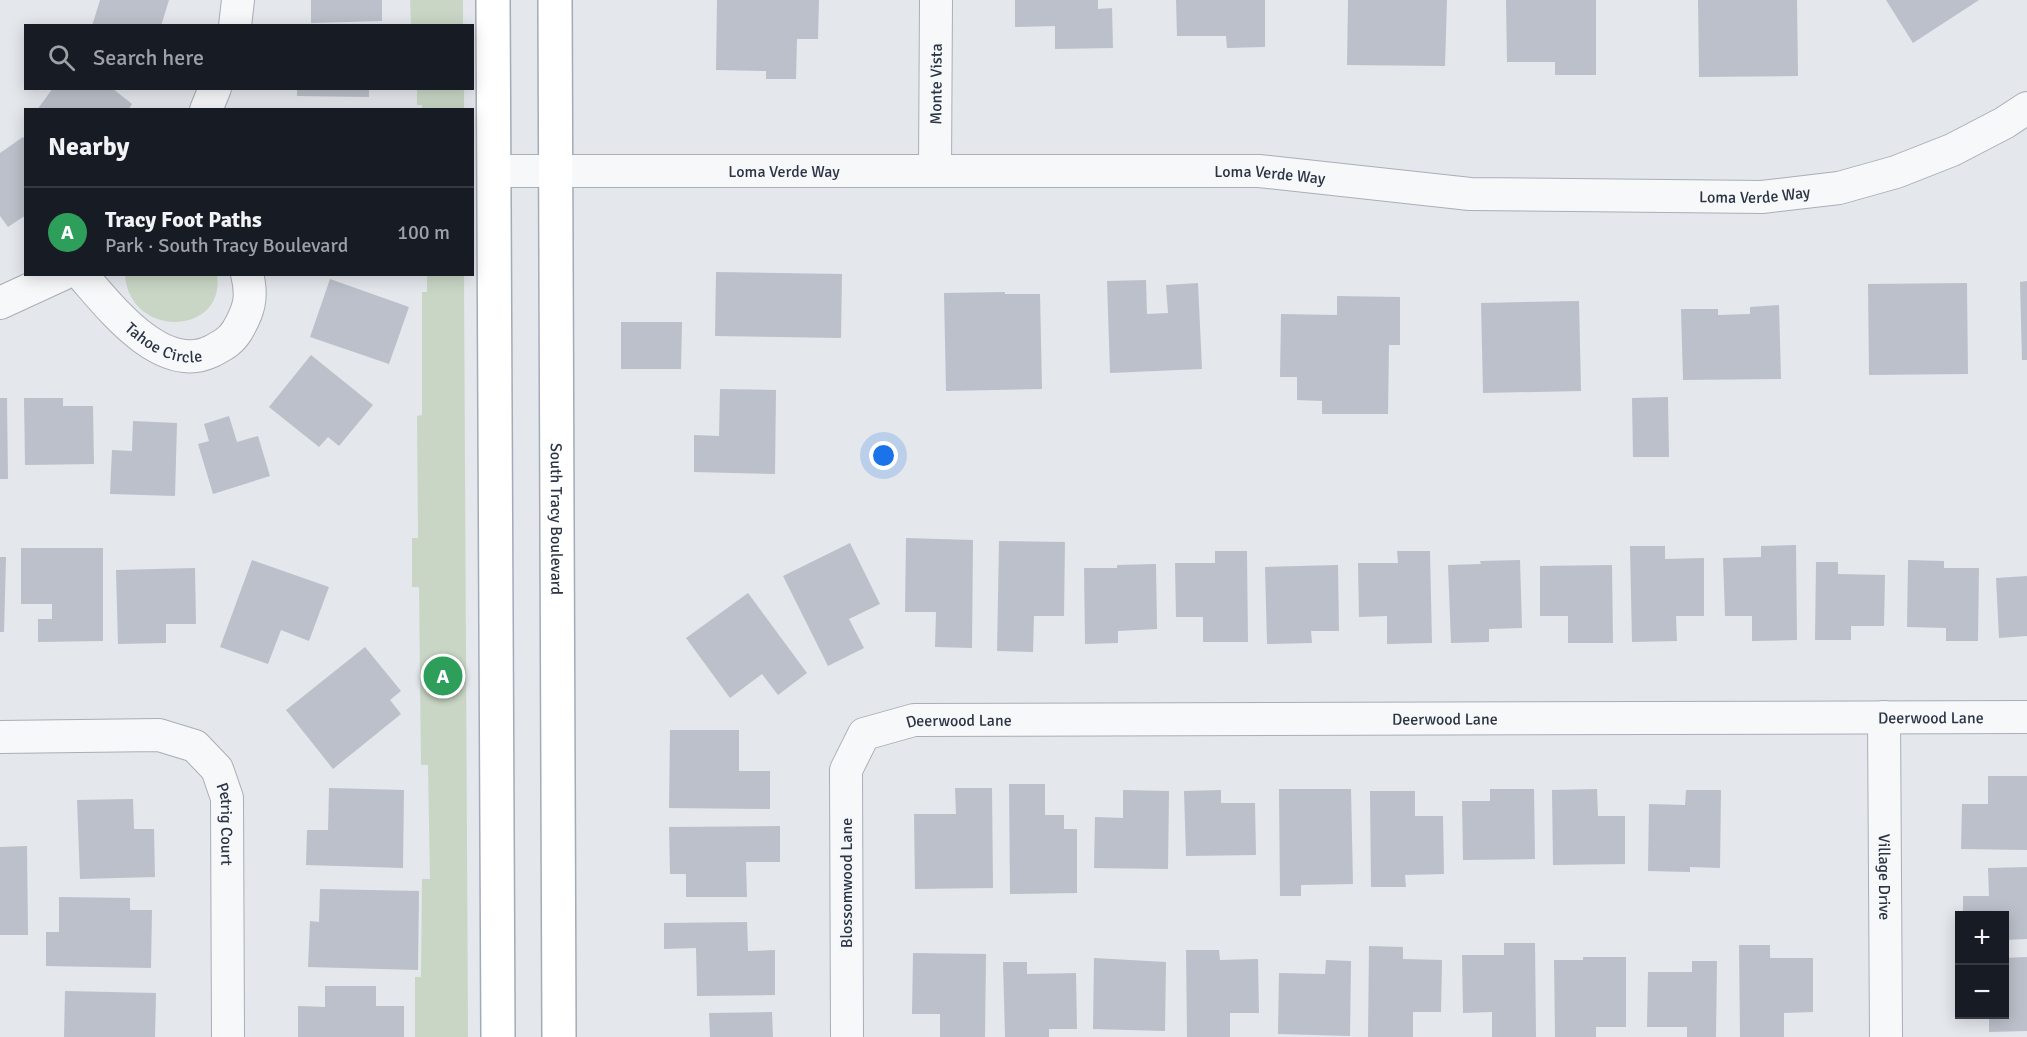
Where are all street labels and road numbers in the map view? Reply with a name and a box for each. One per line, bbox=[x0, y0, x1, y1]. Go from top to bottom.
street label: Monte Vista bbox=[926, 43, 947, 125]
street label: Loma Verde Way bbox=[728, 162, 840, 182]
street label: Loma Verde Way bbox=[1214, 162, 1327, 189]
street label: Loma Verde Way bbox=[1699, 182, 1812, 208]
street label: Tahoe Circle bbox=[121, 318, 204, 367]
street label: South Tracy Boulevard bbox=[546, 443, 566, 595]
street label: Deerwood Lane bbox=[1878, 708, 1984, 728]
street label: Deerwood Lane bbox=[1392, 709, 1498, 730]
street label: Deerwood Lane bbox=[904, 711, 1012, 733]
street label: Petrig Court bbox=[211, 780, 236, 866]
street label: Blossomwood Lane bbox=[837, 818, 857, 948]
street label: Village Drive bbox=[1874, 834, 1894, 920]

